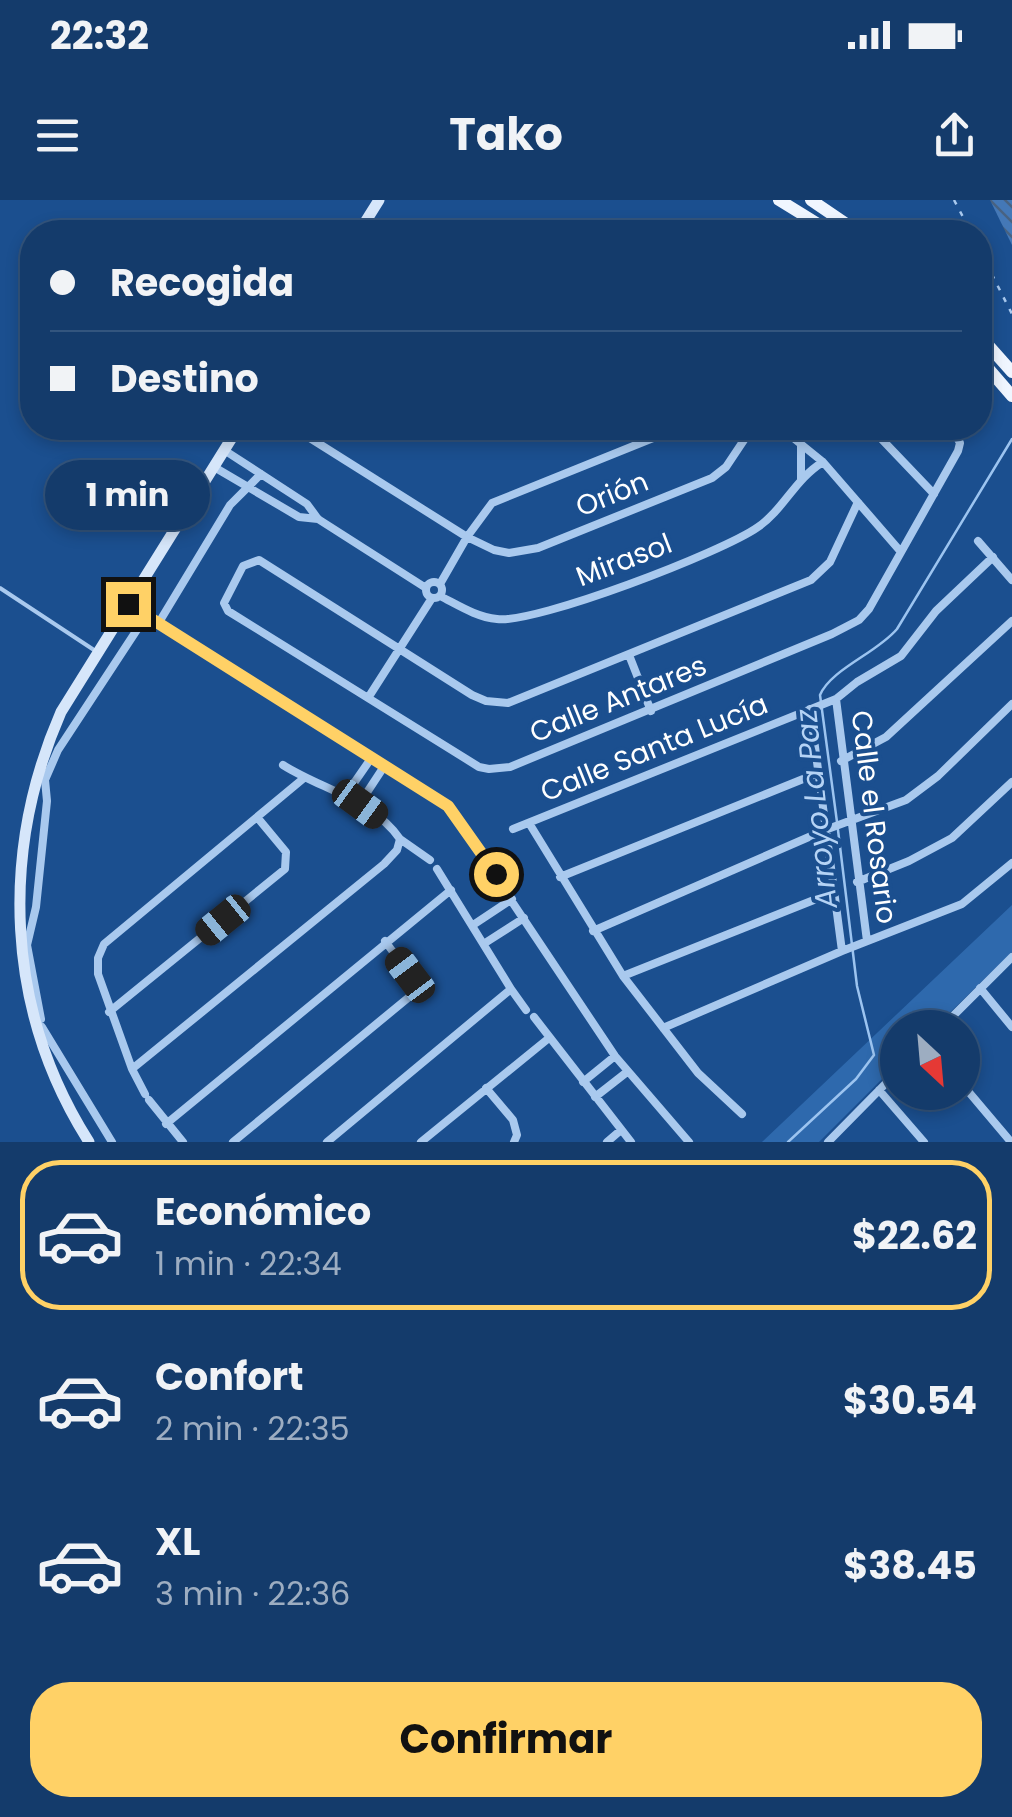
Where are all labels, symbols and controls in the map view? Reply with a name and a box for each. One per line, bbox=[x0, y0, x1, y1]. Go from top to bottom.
text: 22:32 bbox=[50, 9, 149, 62]
text: Tako bbox=[449, 103, 563, 166]
icon: menu bbox=[30, 108, 85, 163]
icon: share bbox=[927, 108, 982, 163]
text: Recogida bbox=[110, 256, 294, 309]
text: Destino bbox=[110, 352, 259, 405]
callout: 1 min bbox=[46, 459, 210, 529]
street label: Orión bbox=[570, 462, 654, 526]
text: 1 min bbox=[86, 472, 169, 517]
street label: Mirasol bbox=[570, 524, 678, 596]
route end bbox=[106, 582, 151, 627]
street label: Calle Antares bbox=[524, 646, 712, 752]
street label: Calle Santa Lucía bbox=[535, 685, 773, 811]
water label: Arroyo La Paz bbox=[784, 707, 848, 912]
street label: Calle el Rosario bbox=[842, 708, 906, 926]
car bbox=[327, 774, 393, 834]
route start bbox=[474, 852, 519, 897]
car bbox=[190, 889, 256, 951]
car bbox=[380, 942, 440, 1008]
north arrow bbox=[880, 1010, 980, 1110]
map controls bbox=[880, 1010, 980, 1110]
text: Económico bbox=[155, 1185, 371, 1238]
icon: car bbox=[35, 1190, 125, 1280]
text: $22.62 bbox=[852, 1209, 977, 1262]
text: 1 min · 22:34 bbox=[155, 1241, 342, 1286]
text: Confort bbox=[155, 1350, 303, 1403]
icon: car bbox=[35, 1355, 125, 1445]
text: $30.54 bbox=[843, 1374, 977, 1427]
text: 2 min · 22:35 bbox=[155, 1406, 350, 1451]
text: XL bbox=[155, 1515, 200, 1568]
icon: car bbox=[35, 1520, 125, 1610]
text: $38.45 bbox=[843, 1539, 977, 1592]
text: 3 min · 22:36 bbox=[155, 1571, 350, 1616]
button: Confirmar bbox=[30, 1682, 982, 1797]

